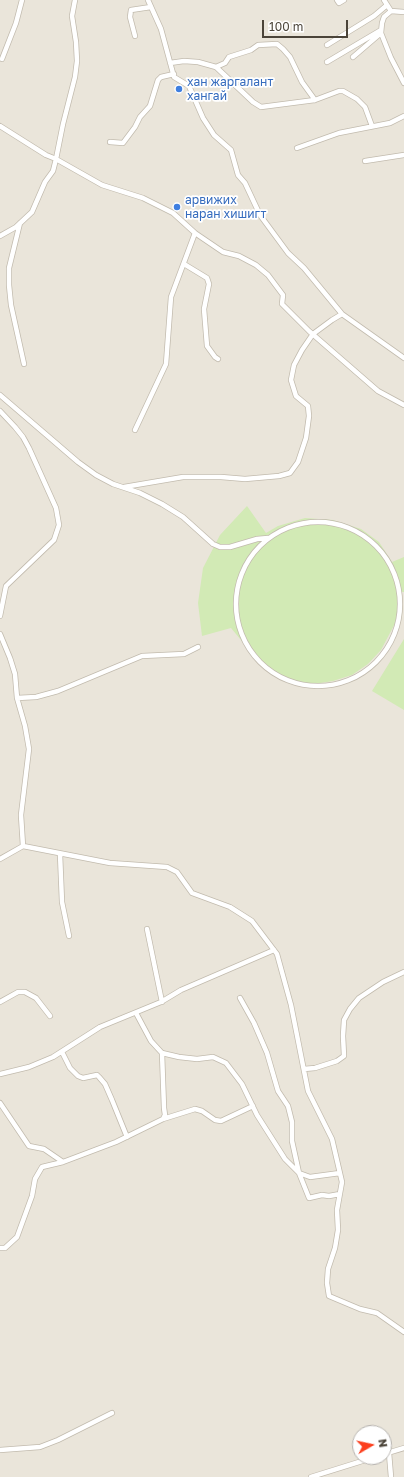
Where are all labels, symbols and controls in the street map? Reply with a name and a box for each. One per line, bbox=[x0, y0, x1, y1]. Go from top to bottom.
scale bar bbox=[264, 12, 350, 38]
text: 100 m bbox=[269, 19, 303, 34]
place label: хан жаргалант хангай bbox=[187, 75, 273, 103]
marker: хан жаргалант хангай bbox=[174, 84, 184, 94]
place label: арвижих наран хишигт bbox=[185, 193, 266, 221]
marker: арвижих наран хишигт bbox=[172, 202, 182, 212]
north arrow bbox=[352, 1425, 392, 1465]
text: N bbox=[376, 1438, 390, 1448]

